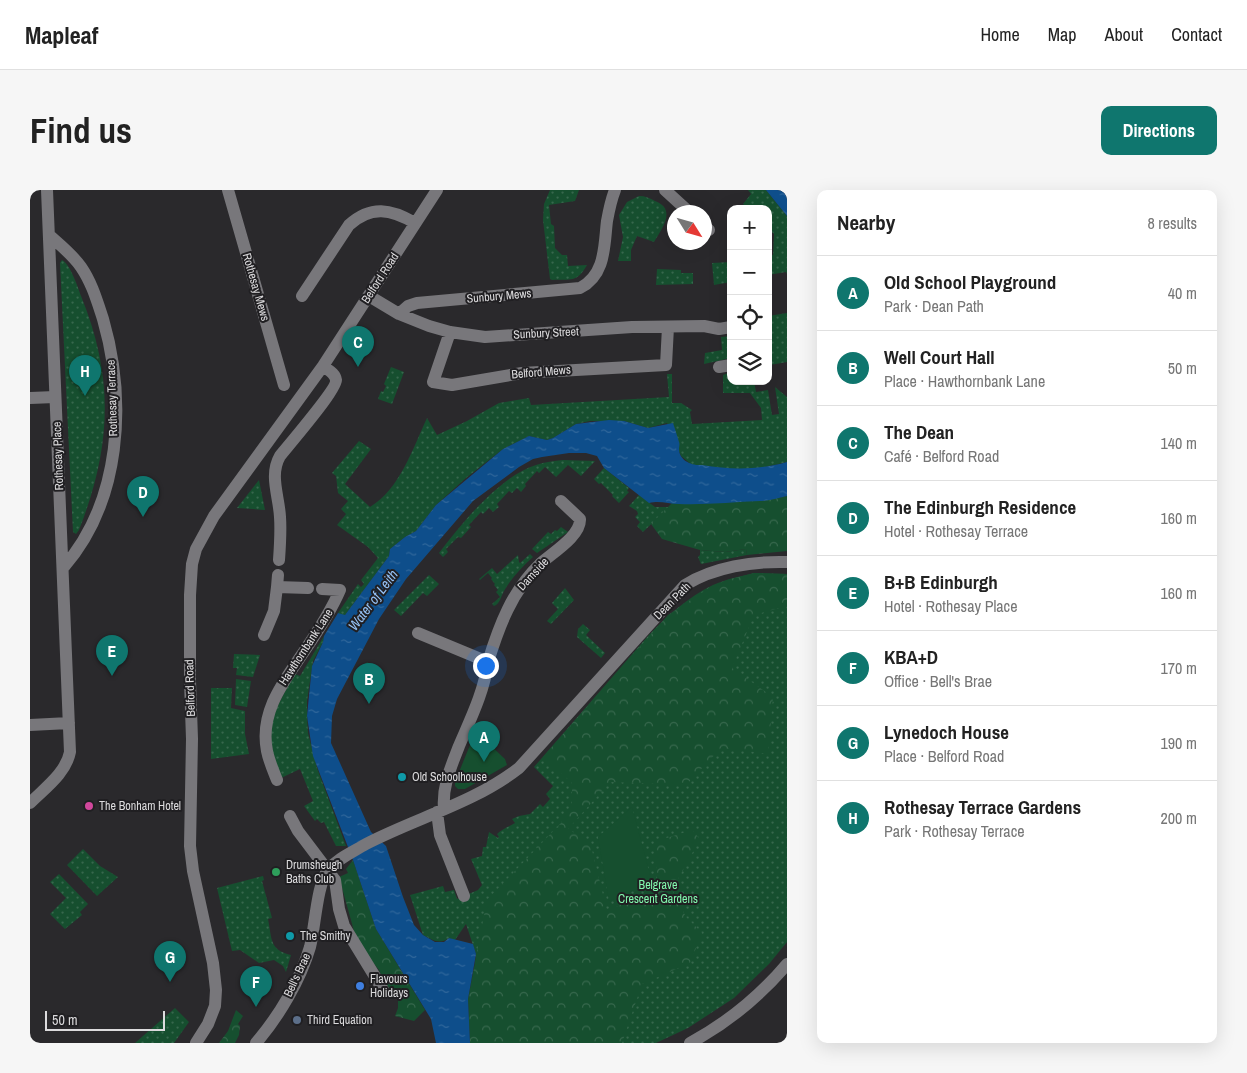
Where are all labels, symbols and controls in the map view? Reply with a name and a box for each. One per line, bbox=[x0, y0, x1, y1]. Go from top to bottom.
text: Mapleaf bbox=[25, 19, 98, 51]
text: Home bbox=[980, 22, 1020, 47]
text: Map bbox=[1048, 22, 1077, 47]
text: About bbox=[1105, 22, 1143, 47]
text: Contact bbox=[1171, 22, 1222, 47]
button: Directions bbox=[1101, 106, 1217, 155]
text: Find us bbox=[30, 107, 132, 154]
north arrow bbox=[667, 205, 712, 250]
map controls bbox=[727, 205, 772, 385]
button: + bbox=[727, 205, 772, 250]
text: Nearby bbox=[837, 208, 895, 237]
text: 8 results bbox=[1147, 212, 1197, 234]
street label: Belford Road bbox=[358, 250, 402, 306]
button: − bbox=[727, 250, 772, 295]
street label: Rothesay Mews bbox=[239, 251, 273, 323]
text: Old School Playground bbox=[884, 269, 1056, 295]
text: A bbox=[848, 282, 858, 304]
text: 40 m bbox=[1168, 282, 1197, 304]
street label: Sunbury Mews bbox=[466, 285, 532, 307]
button: locate bbox=[727, 295, 772, 340]
text: Park · Dean Path bbox=[884, 295, 984, 317]
street label: Sunbury Street bbox=[513, 323, 579, 343]
pin: C bbox=[342, 326, 374, 367]
button: layers bbox=[727, 340, 772, 385]
text: Well Court Hall bbox=[884, 344, 995, 370]
pin: H bbox=[69, 355, 101, 396]
text: B bbox=[848, 357, 858, 379]
text: 50 m bbox=[1168, 357, 1197, 379]
street label: Rothesay Terrace bbox=[103, 359, 121, 437]
street label: Belford Mews bbox=[511, 361, 571, 383]
text: Place · Hawthornbank Lane bbox=[884, 370, 1045, 392]
text: The Dean bbox=[884, 419, 954, 445]
street label: Rothesay Place bbox=[49, 421, 67, 491]
text: C bbox=[848, 432, 858, 454]
text: 140 m bbox=[1161, 432, 1197, 454]
text: Café · Belford Road bbox=[884, 445, 999, 467]
pin: D bbox=[127, 476, 159, 517]
text: The Edinburgh Residence bbox=[884, 494, 1076, 520]
text: D bbox=[848, 507, 858, 529]
text: 160 m bbox=[1161, 507, 1197, 529]
text: Hotel · Rothesay Terrace bbox=[884, 520, 1028, 542]
street label: Damside bbox=[514, 554, 552, 594]
water label: Water of Leith bbox=[344, 566, 402, 634]
text: B+B Edinburgh bbox=[884, 569, 998, 595]
street label: Dean Path bbox=[650, 579, 694, 623]
text: E bbox=[849, 582, 857, 604]
text: 160 m bbox=[1161, 582, 1197, 604]
text: Hotel · Rothesay Place bbox=[884, 595, 1017, 617]
street label: Hawthornbank Lane bbox=[275, 606, 337, 688]
pin: E bbox=[96, 635, 128, 676]
text: KBA+D bbox=[884, 644, 938, 670]
your location bbox=[473, 653, 499, 679]
text: F bbox=[849, 657, 857, 679]
text: 170 m bbox=[1161, 657, 1197, 679]
street label: Belford Road bbox=[181, 659, 199, 717]
pin: B bbox=[353, 663, 385, 704]
text: Office · Bell's Brae bbox=[884, 670, 992, 692]
text: Lynedoch House bbox=[884, 719, 1009, 745]
pin: A bbox=[468, 721, 500, 762]
text: G bbox=[848, 732, 858, 754]
text: 190 m bbox=[1161, 732, 1197, 754]
text: Place · Belford Road bbox=[884, 745, 1004, 767]
place label: Old Schoolhouse bbox=[412, 769, 487, 785]
marker: Old Schoolhouse bbox=[396, 771, 408, 783]
text: Rothesay Terrace Gardens bbox=[884, 794, 1081, 820]
place label: The Bonham Hotel bbox=[99, 798, 181, 814]
marker: The Bonham Hotel bbox=[83, 800, 95, 812]
text: H bbox=[848, 807, 858, 829]
text: 200 m bbox=[1161, 807, 1197, 829]
text: Park · Rothesay Terrace bbox=[884, 820, 1025, 842]
place label: Drumsheugh Baths Club bbox=[286, 857, 342, 887]
marker: Drumsheugh Baths Club bbox=[270, 866, 282, 878]
park label: Belgrave Crescent Gardens bbox=[618, 877, 698, 907]
place label: The Smithy bbox=[300, 928, 350, 944]
marker: The Smithy bbox=[284, 930, 296, 942]
pin: G bbox=[154, 941, 186, 982]
street label: Bell's Brae bbox=[280, 950, 314, 1000]
pin: F bbox=[240, 966, 272, 1007]
place label: Flavours Holidays bbox=[370, 971, 408, 1001]
marker: Flavours Holidays bbox=[354, 980, 366, 992]
scale bar bbox=[45, 1008, 165, 1031]
text: 50 m bbox=[52, 1011, 78, 1029]
place label: Third Equation bbox=[307, 1012, 372, 1028]
marker: Third Equation bbox=[291, 1014, 303, 1026]

